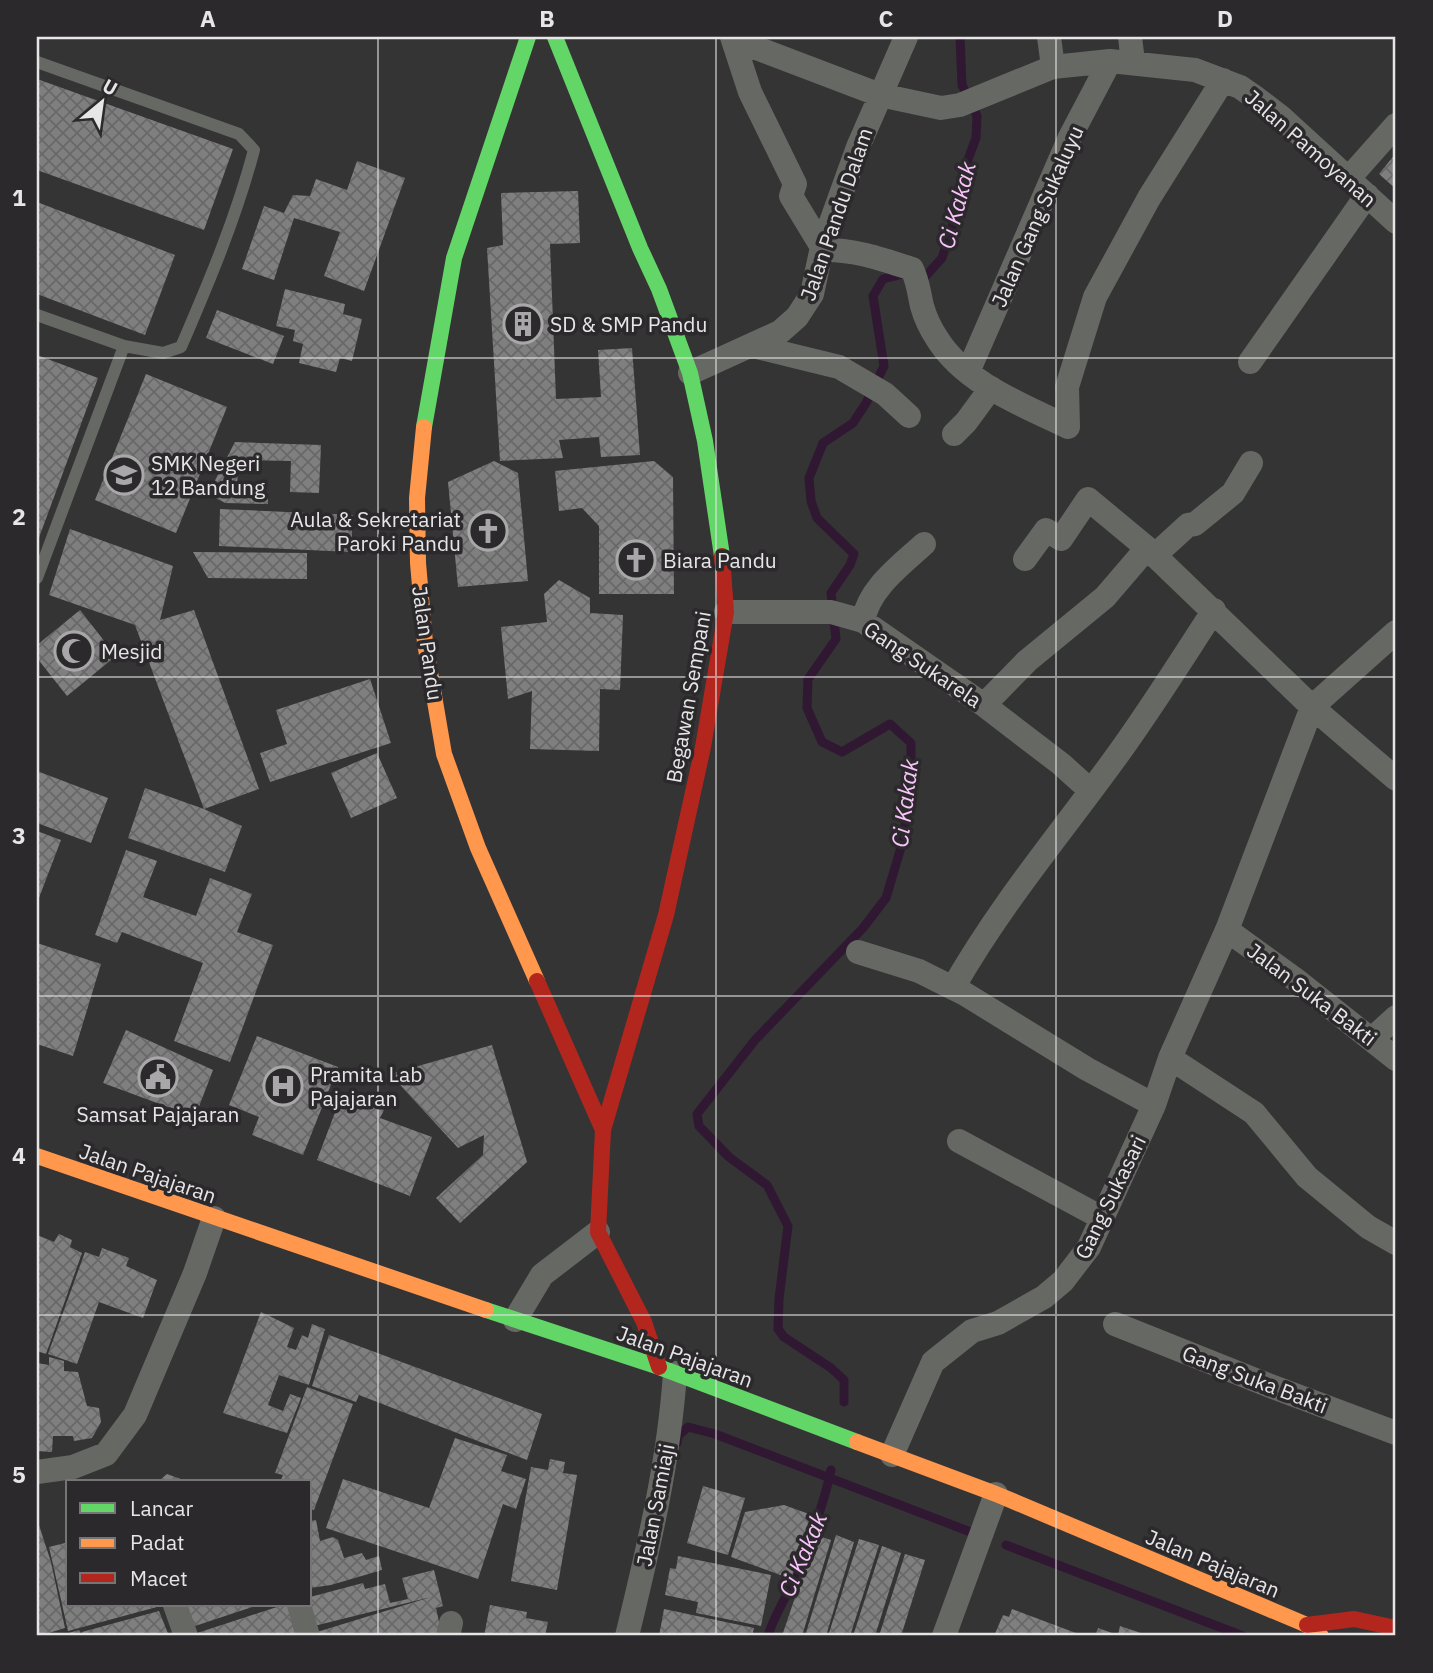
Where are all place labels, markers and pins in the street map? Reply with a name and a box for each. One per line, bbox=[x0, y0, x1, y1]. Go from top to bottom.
building icon: SD & SMP Pandu bbox=[502, 303, 544, 345]
place label: SD & SMP Pandu bbox=[550, 310, 707, 338]
place label: SMK Negeri 12 Bandung bbox=[151, 449, 265, 501]
school or university icon: SMK Negeri 12 Bandung bbox=[103, 454, 145, 496]
place label: Aula & Sekretariat Paroki Pandu bbox=[290, 505, 461, 557]
church icon: Aula & Sekretariat Paroki Pandu bbox=[467, 510, 509, 552]
church icon: Biara Pandu bbox=[615, 539, 657, 581]
place label: Biara Pandu bbox=[663, 546, 777, 574]
mosque icon: Mesjid bbox=[53, 630, 95, 672]
place label: Mesjid bbox=[101, 637, 163, 665]
public building icon: Samsat Pajajaran bbox=[137, 1056, 179, 1098]
place label: Pramita Lab Pajajaran bbox=[310, 1060, 422, 1112]
hospital icon: Pramita Lab Pajajaran bbox=[262, 1065, 304, 1107]
place label: Samsat Pajajaran bbox=[77, 1100, 239, 1128]

